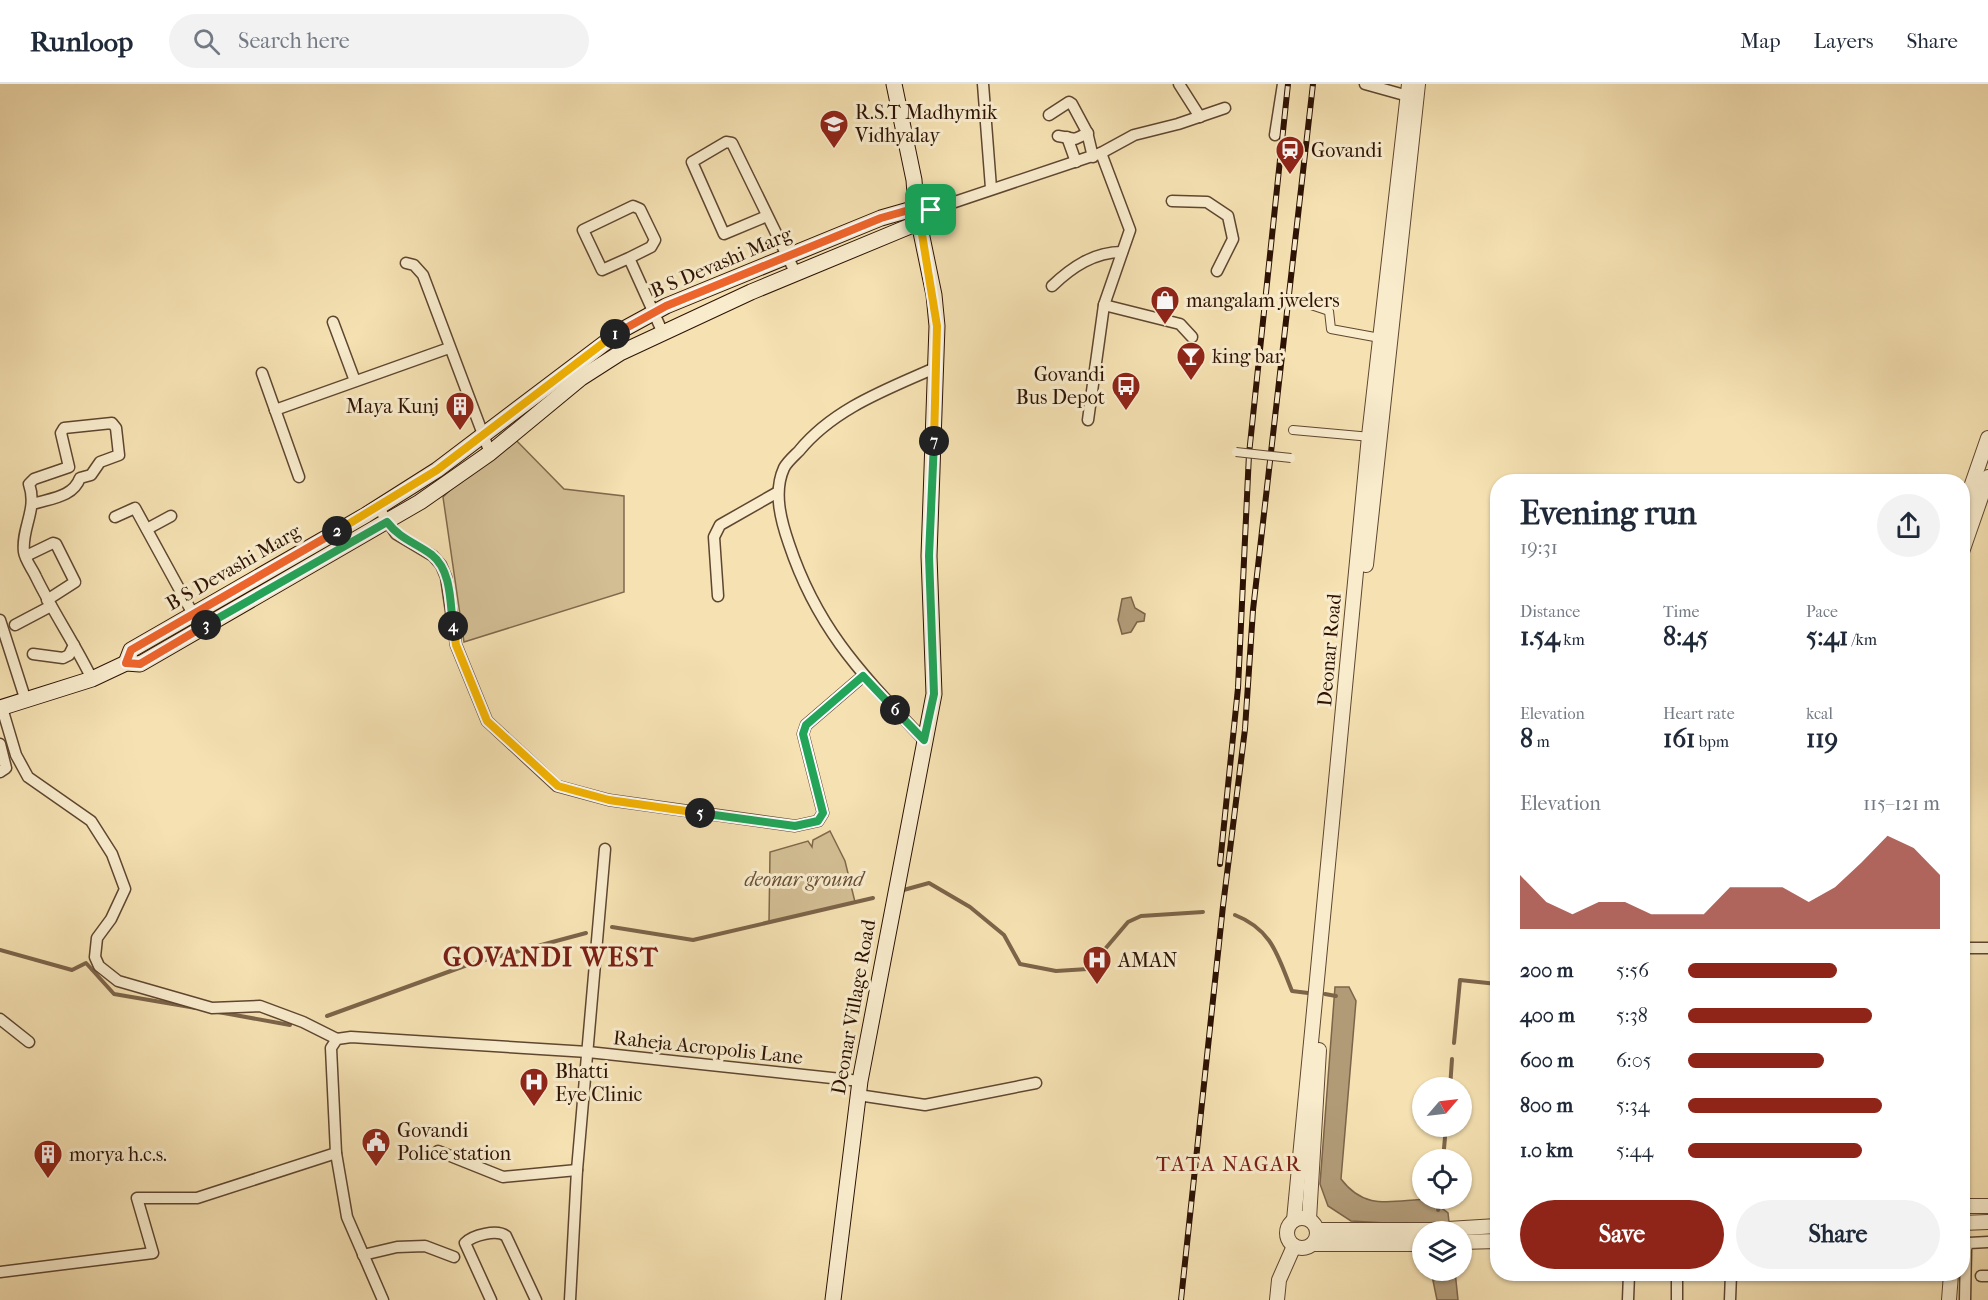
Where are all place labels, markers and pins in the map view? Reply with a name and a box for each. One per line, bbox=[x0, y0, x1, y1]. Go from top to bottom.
place label: R.S.T Madhymik Vidhyalay bbox=[854, 101, 998, 147]
school or university icon: R.S.T Madhymik Vidhyalay bbox=[818, 108, 850, 150]
station icon: Govandi bbox=[1274, 134, 1306, 176]
place label: Govandi bbox=[1311, 139, 1382, 162]
pin bbox=[905, 184, 956, 235]
shop icon: mangalam jwelers bbox=[1149, 284, 1181, 326]
place label: mangalam jwelers bbox=[1186, 289, 1340, 312]
pin: 1 bbox=[600, 319, 630, 349]
bar icon: king bar bbox=[1175, 340, 1207, 382]
place label: king bar bbox=[1212, 345, 1284, 368]
place label: Govandi Bus Depot bbox=[1016, 363, 1105, 409]
bus stop icon: Govandi Bus Depot bbox=[1110, 370, 1142, 412]
building icon: Maya Kunj bbox=[444, 390, 476, 432]
place label: Maya Kunj bbox=[346, 395, 439, 418]
pin: 7 bbox=[919, 426, 949, 456]
pin: 2 bbox=[322, 516, 352, 546]
pin: 3 bbox=[191, 610, 221, 640]
pin: 4 bbox=[438, 611, 468, 641]
pin: 6 bbox=[880, 695, 910, 725]
pin: 5 bbox=[685, 798, 715, 828]
hospital icon: AMAN bbox=[1081, 944, 1113, 986]
place label: AMAN bbox=[1117, 949, 1177, 972]
place label: Bhatti Eye Clinic bbox=[555, 1060, 643, 1106]
hospital icon: Bhatti Eye Clinic bbox=[518, 1066, 550, 1108]
place label: Govandi Police station bbox=[397, 1119, 512, 1165]
public building icon: Govandi Police station bbox=[360, 1126, 392, 1168]
building icon: morya h.c.s. bbox=[32, 1138, 64, 1180]
place label: morya h.c.s. bbox=[69, 1143, 167, 1166]

